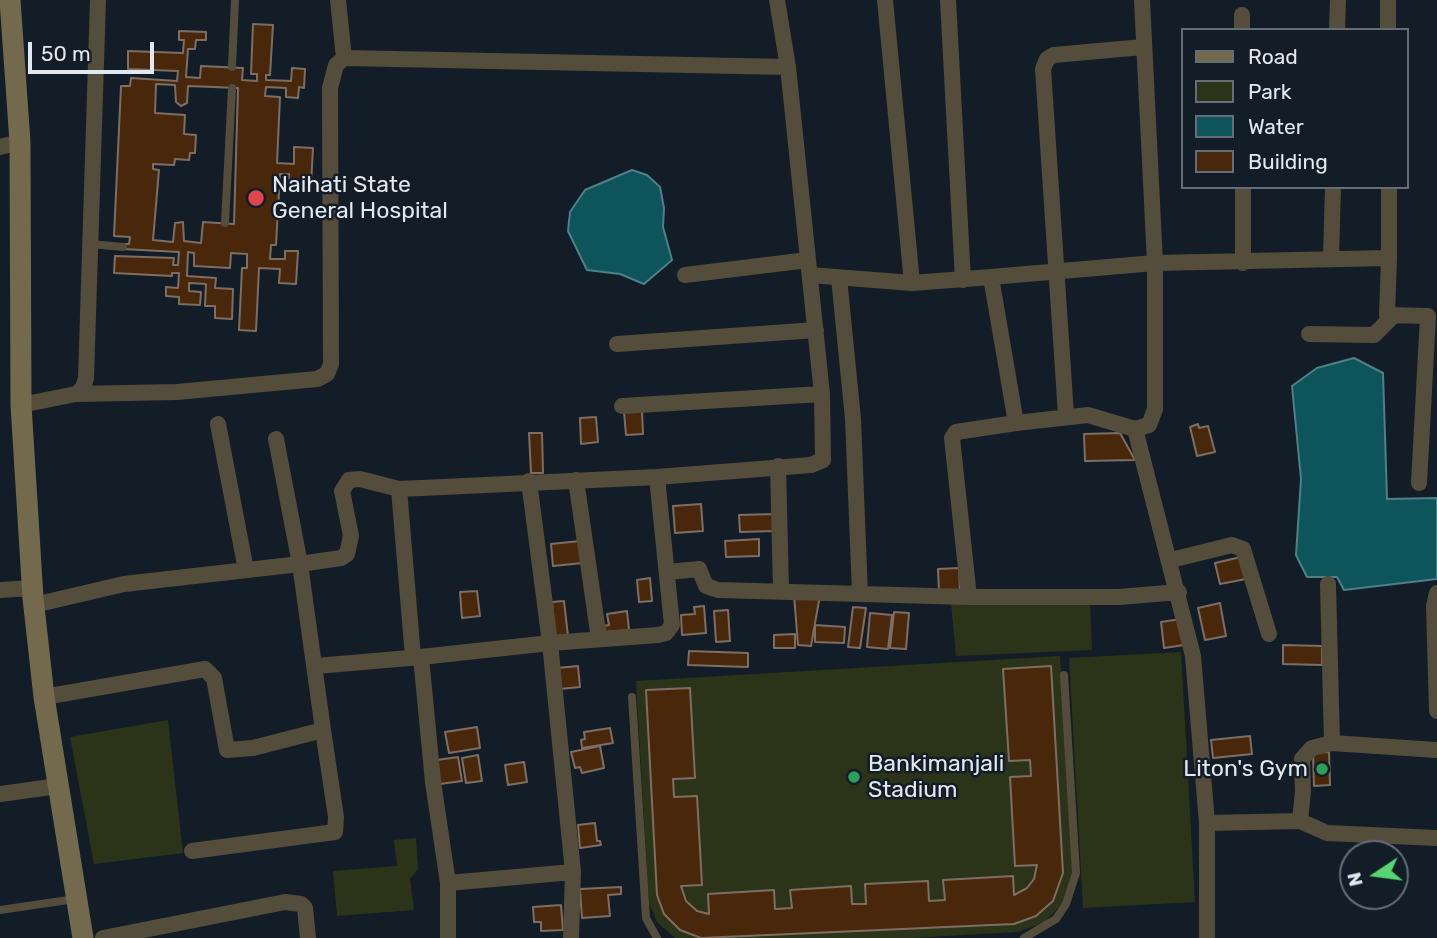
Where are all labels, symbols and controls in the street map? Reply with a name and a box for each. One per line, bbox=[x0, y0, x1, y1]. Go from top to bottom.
scale bar bbox=[32, 28, 158, 72]
legend bbox=[1182, 28, 1409, 189]
text: 50 m bbox=[41, 41, 91, 66]
text: Road bbox=[1248, 44, 1298, 69]
text: Park bbox=[1248, 79, 1292, 104]
text: Water bbox=[1248, 114, 1304, 139]
text: Building bbox=[1248, 149, 1328, 174]
place label: Naihati State General Hospital bbox=[272, 171, 448, 225]
marker: Naihati State General Hospital bbox=[246, 188, 266, 208]
place label: Bankimanjali Stadium bbox=[868, 750, 1004, 804]
place label: Liton's Gym bbox=[1183, 755, 1308, 783]
marker: Liton's Gym bbox=[1314, 761, 1330, 777]
marker: Bankimanjali Stadium bbox=[846, 769, 862, 785]
north arrow bbox=[1339, 840, 1409, 910]
text: N bbox=[1342, 870, 1368, 889]

